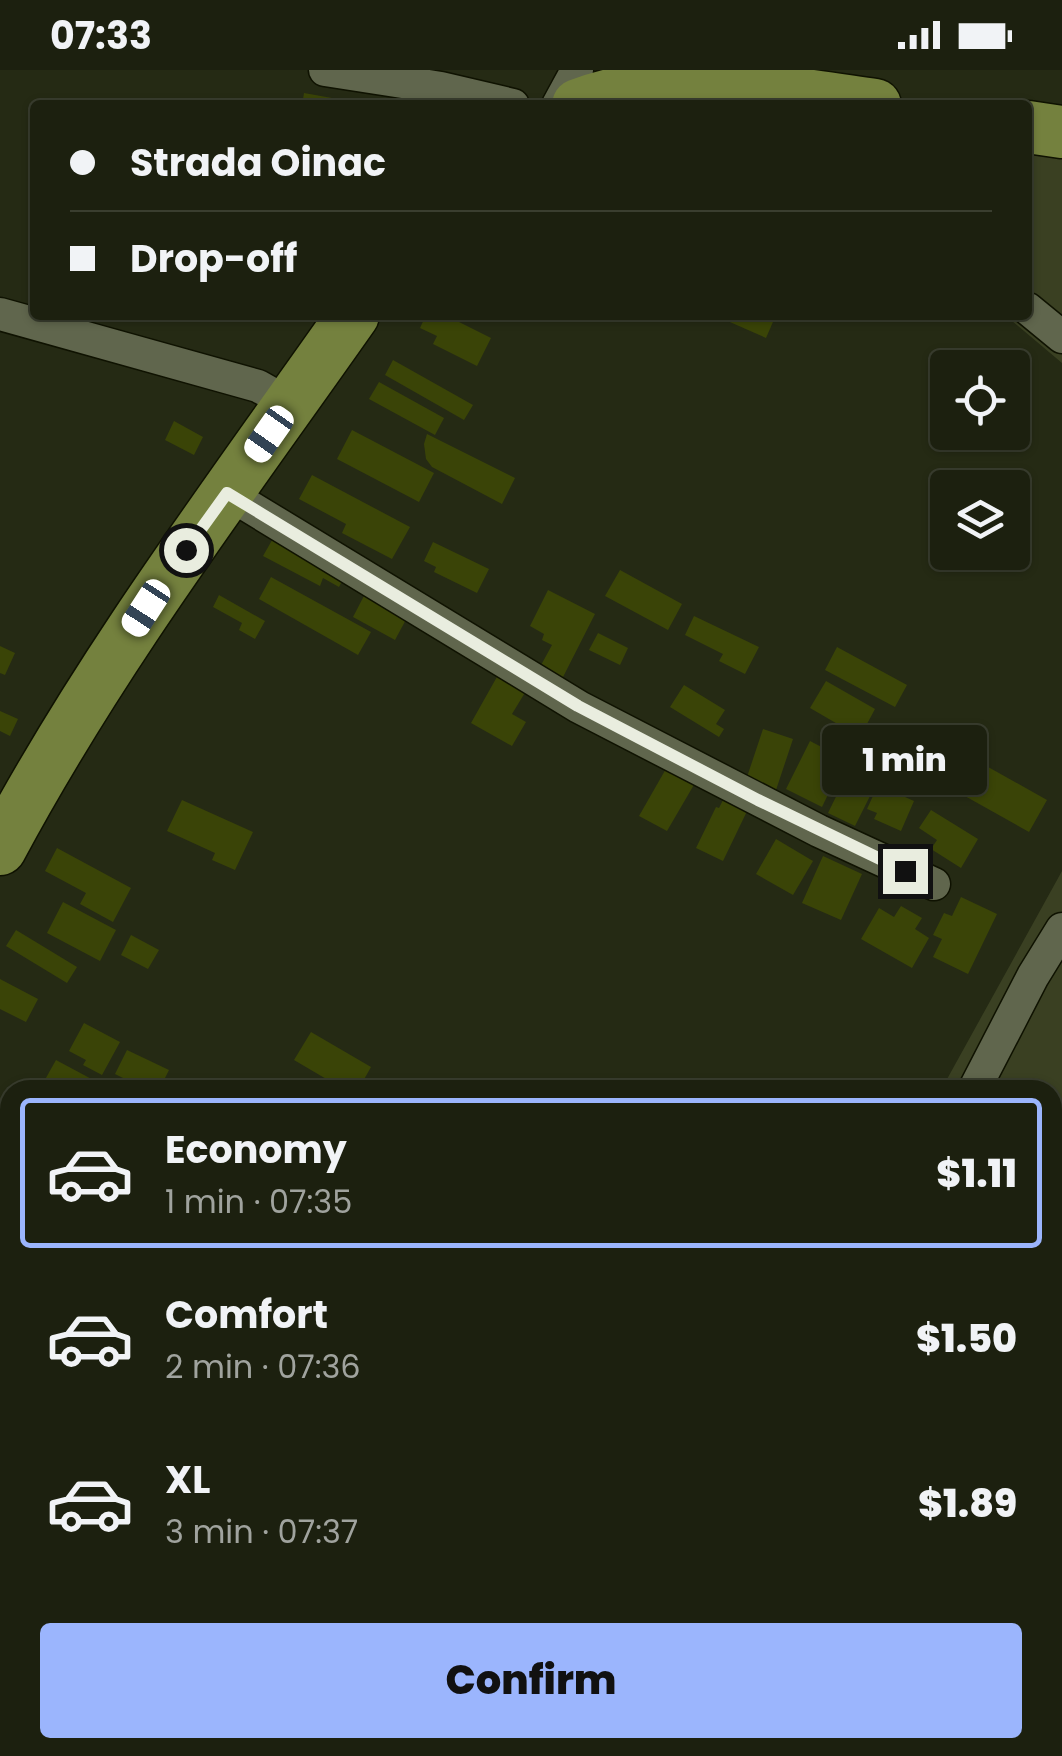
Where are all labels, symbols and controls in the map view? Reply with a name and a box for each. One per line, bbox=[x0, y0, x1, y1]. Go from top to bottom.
text: 07:33 bbox=[50, 9, 152, 62]
text: Strada Oinac bbox=[130, 136, 386, 189]
text: Drop-off bbox=[130, 232, 298, 285]
map controls bbox=[930, 350, 1030, 570]
button: locate bbox=[930, 350, 1030, 450]
car bbox=[240, 401, 298, 467]
button: layers bbox=[930, 470, 1030, 570]
route start bbox=[164, 528, 209, 573]
car bbox=[117, 575, 175, 641]
callout: 1 min bbox=[822, 726, 988, 796]
text: 1 min bbox=[862, 737, 947, 782]
route end bbox=[883, 849, 928, 894]
text: Economy bbox=[165, 1123, 347, 1176]
icon: car bbox=[45, 1128, 135, 1218]
text: $1.11 bbox=[936, 1147, 1017, 1200]
text: 1 min · 07:35 bbox=[165, 1179, 352, 1224]
text: Comfort bbox=[165, 1288, 328, 1341]
icon: car bbox=[45, 1293, 135, 1383]
text: $1.50 bbox=[916, 1312, 1017, 1365]
text: 2 min · 07:36 bbox=[165, 1344, 361, 1389]
text: XL bbox=[165, 1453, 210, 1506]
icon: car bbox=[45, 1458, 135, 1548]
text: $1.89 bbox=[918, 1477, 1017, 1530]
text: 3 min · 07:37 bbox=[165, 1509, 358, 1554]
button: Confirm bbox=[40, 1623, 1022, 1738]

